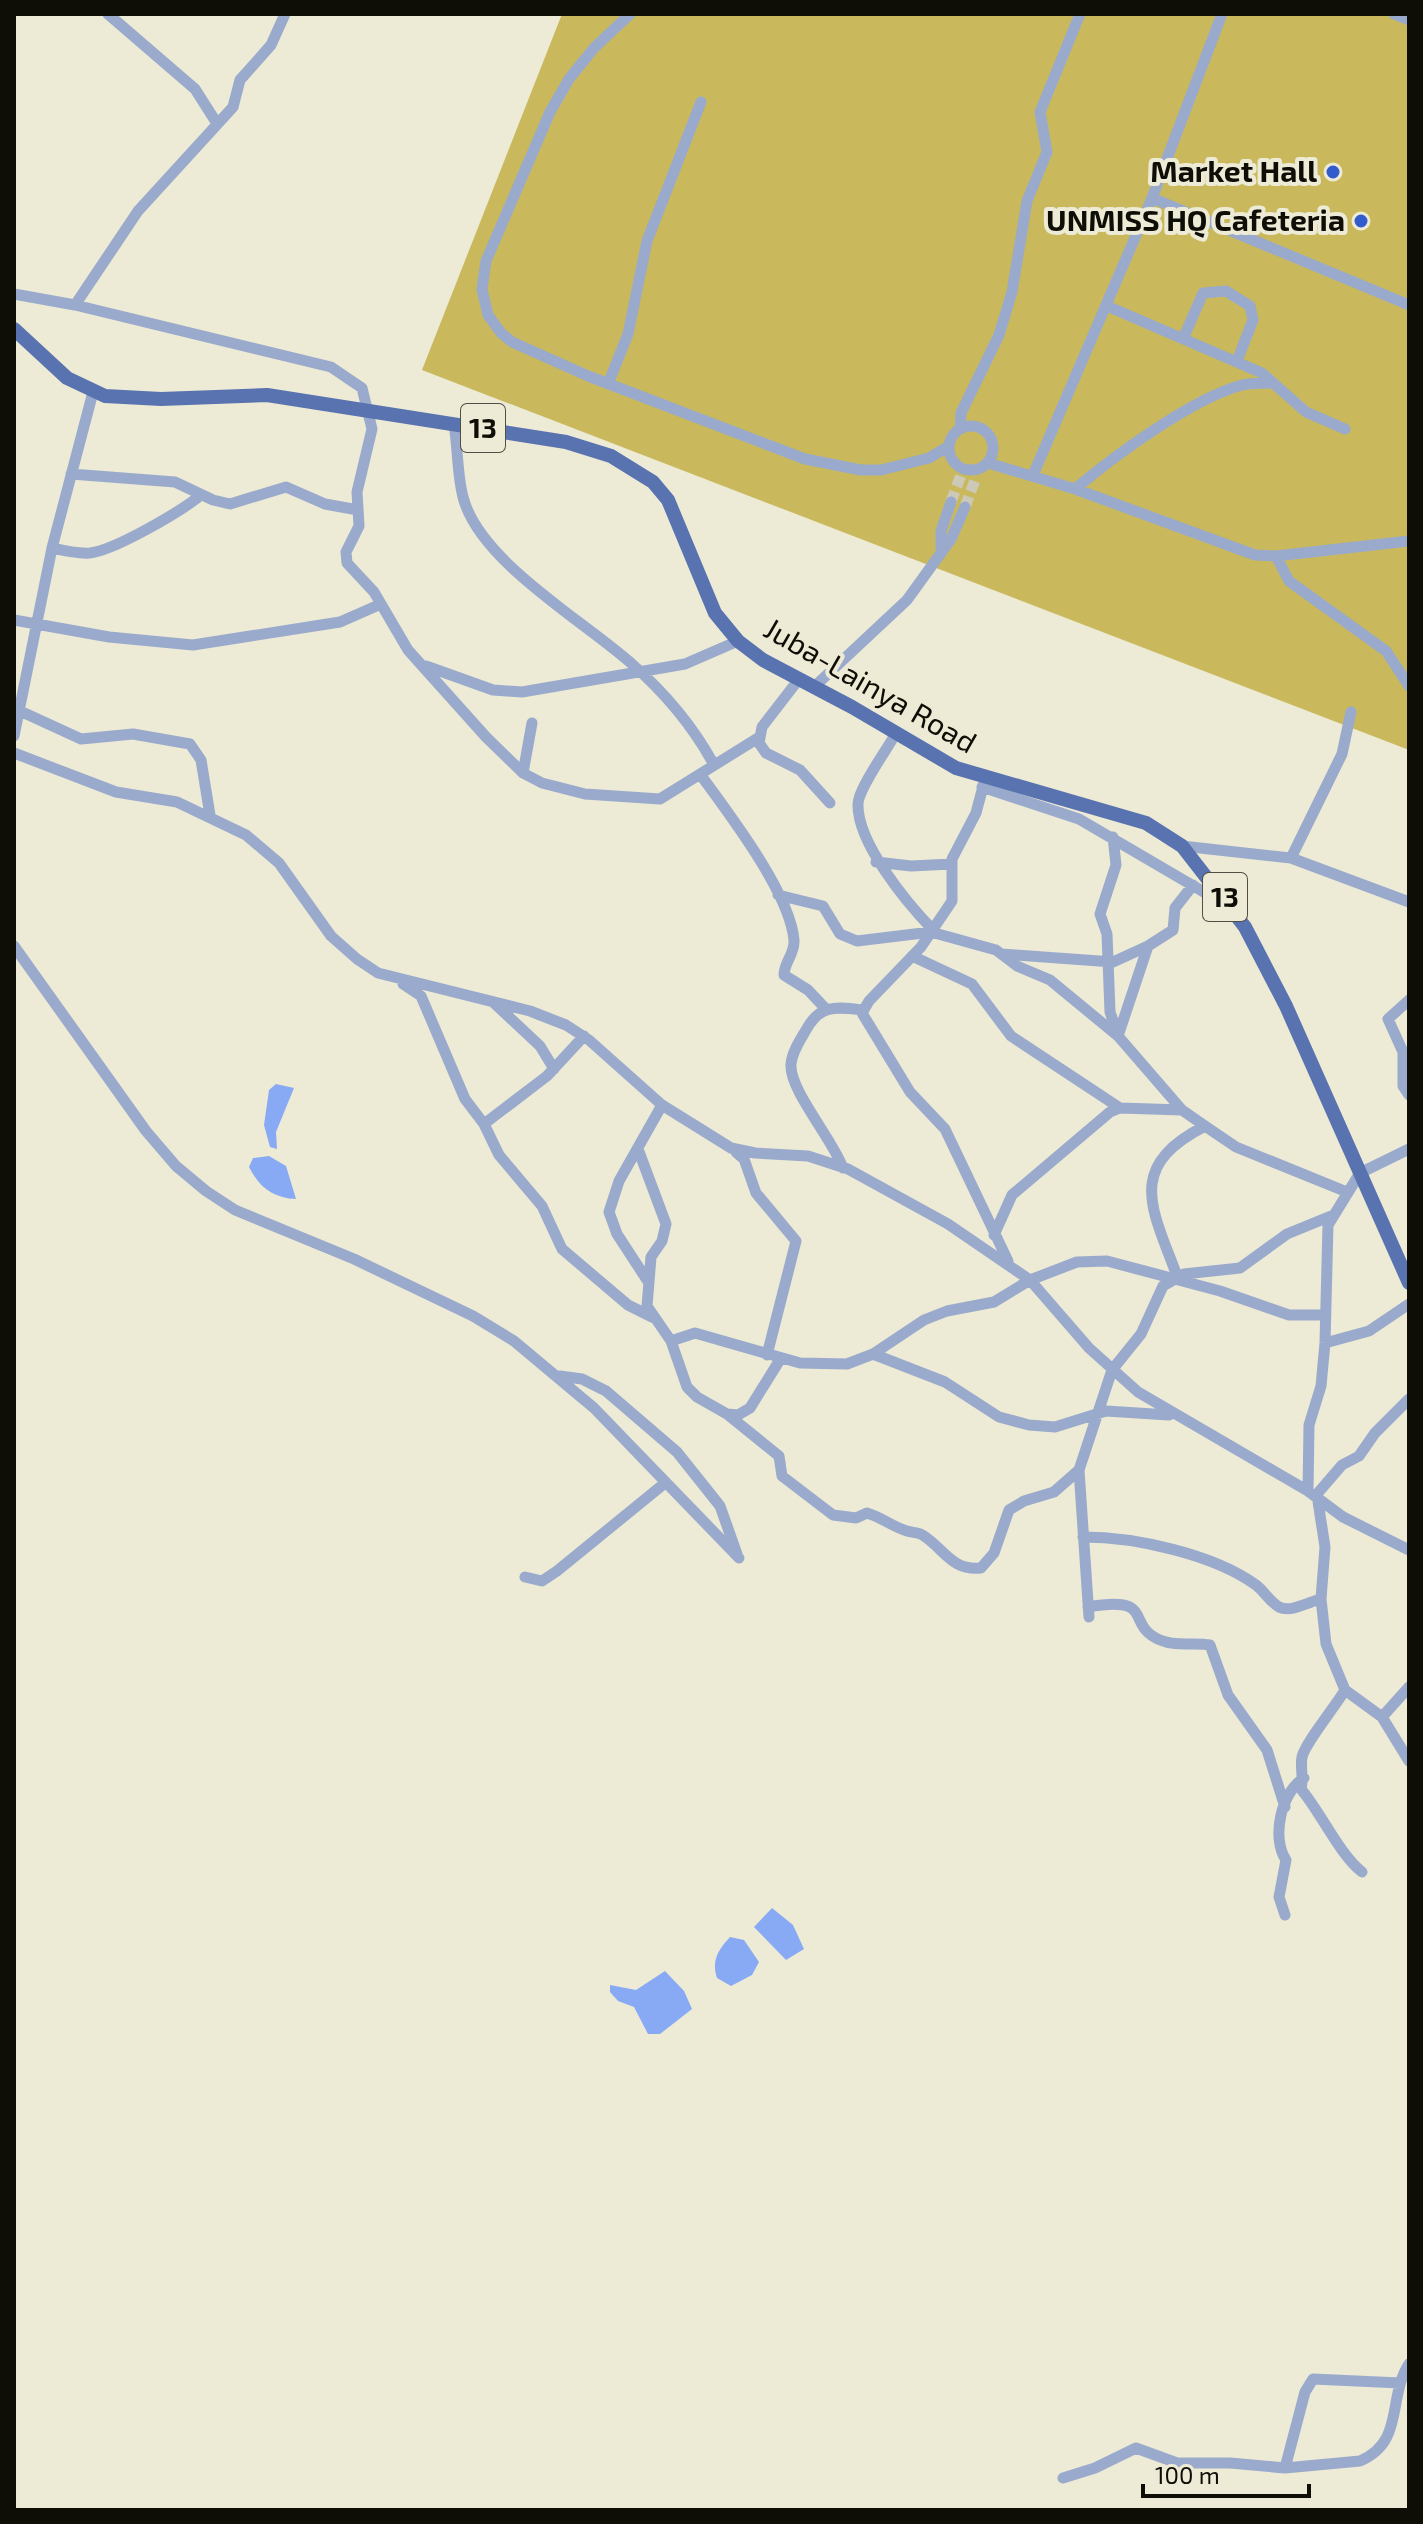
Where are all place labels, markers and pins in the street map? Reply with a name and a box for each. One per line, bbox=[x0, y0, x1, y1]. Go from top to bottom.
place label: Market Hall bbox=[1150, 152, 1317, 188]
marker: Market Hall bbox=[1324, 163, 1342, 181]
place label: UNMISS HQ Cafeteria bbox=[1046, 201, 1345, 238]
marker: UNMISS HQ Cafeteria bbox=[1352, 212, 1370, 230]

